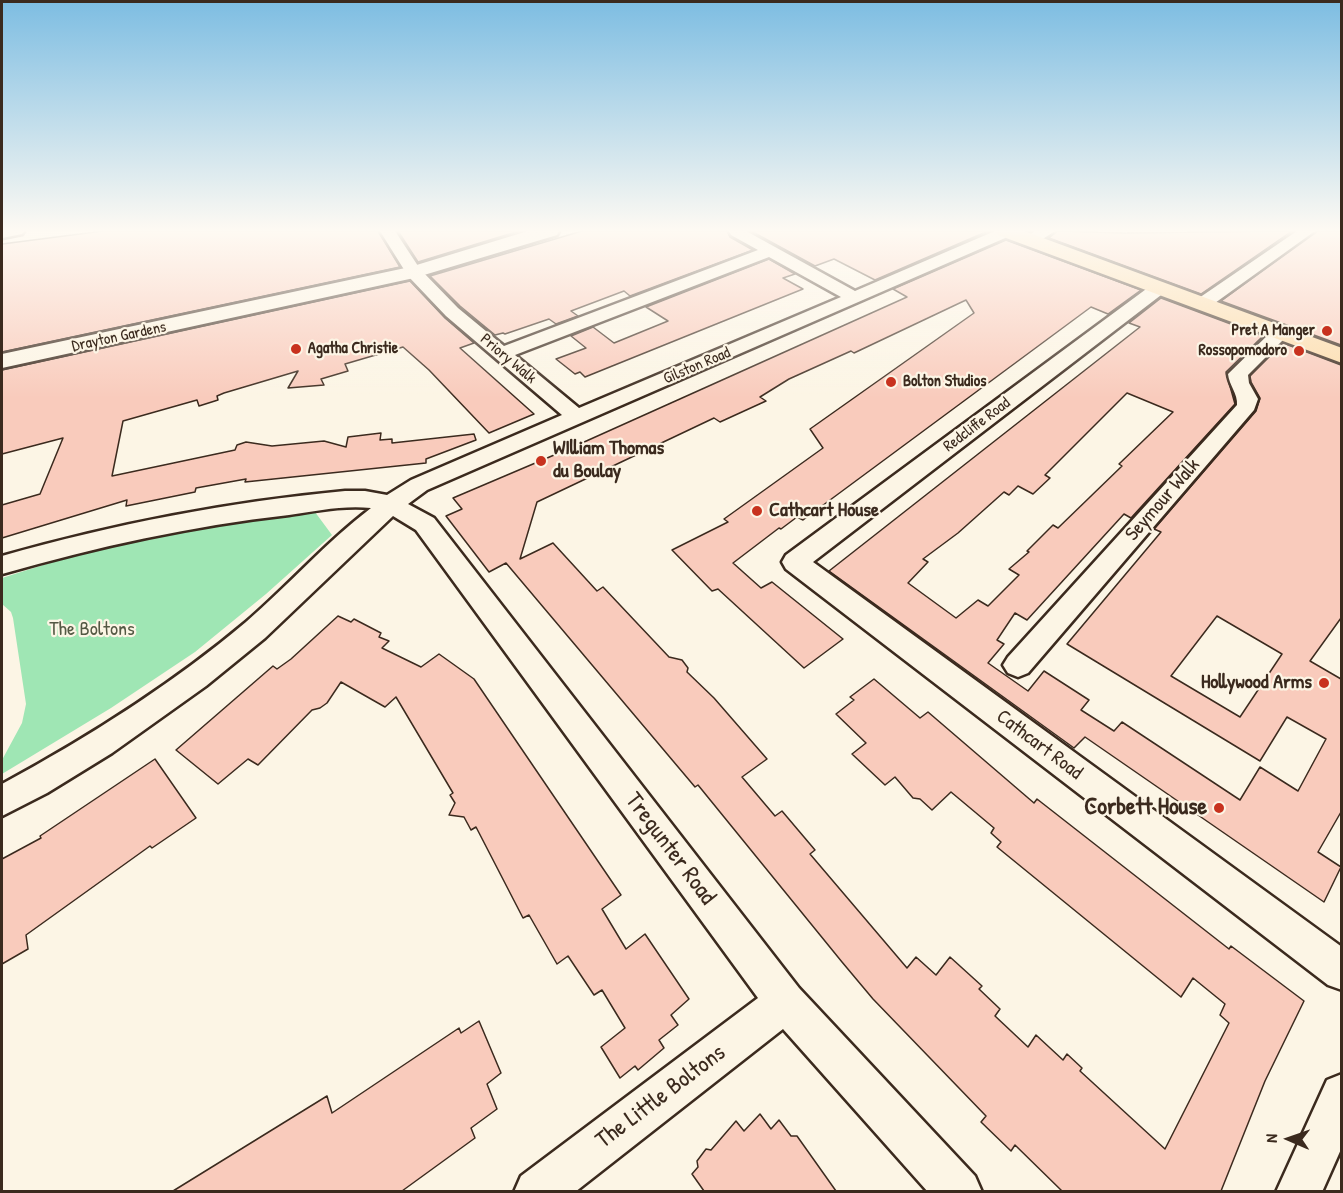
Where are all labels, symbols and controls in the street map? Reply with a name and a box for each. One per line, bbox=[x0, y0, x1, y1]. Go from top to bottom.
street label: Drayton Gardens bbox=[70, 318, 168, 356]
place label: Pret A Manger bbox=[1231, 321, 1315, 341]
marker: Pret A Manger bbox=[1320, 324, 1334, 338]
street label: Priory Walk bbox=[476, 330, 540, 388]
place label: Agatha Christie bbox=[308, 339, 398, 359]
place label: Rossopomodoro bbox=[1199, 341, 1287, 361]
marker: Agatha Christie bbox=[289, 342, 303, 356]
street label: Gilston Road bbox=[661, 343, 733, 389]
marker: Rossopomodoro bbox=[1292, 344, 1306, 358]
place label: Bolton Studios bbox=[903, 372, 986, 392]
marker: Bolton Studios bbox=[884, 375, 898, 389]
street label: Redcliffe Road bbox=[940, 394, 1014, 456]
place label: WIlliam Thomas du Boulay bbox=[553, 437, 664, 484]
marker: WIlliam Thomas du Boulay bbox=[534, 454, 548, 468]
street label: Seymour Walk bbox=[1121, 454, 1205, 546]
place label: Cathcart House bbox=[769, 499, 879, 523]
marker: Cathcart House bbox=[750, 504, 764, 518]
park label: The Boltons bbox=[49, 618, 135, 642]
place label: Hollywood Arms bbox=[1201, 671, 1312, 695]
marker: Hollywood Arms bbox=[1317, 676, 1331, 690]
street label: Cathcart Road bbox=[991, 705, 1087, 785]
street label: Tregunter Road bbox=[618, 787, 722, 911]
place label: Corbett House bbox=[1084, 794, 1207, 822]
marker: Corbett House bbox=[1212, 801, 1226, 815]
street label: The Little Boltons bbox=[590, 1039, 732, 1155]
north arrow bbox=[1259, 1109, 1319, 1169]
text: N bbox=[1260, 1134, 1282, 1143]

